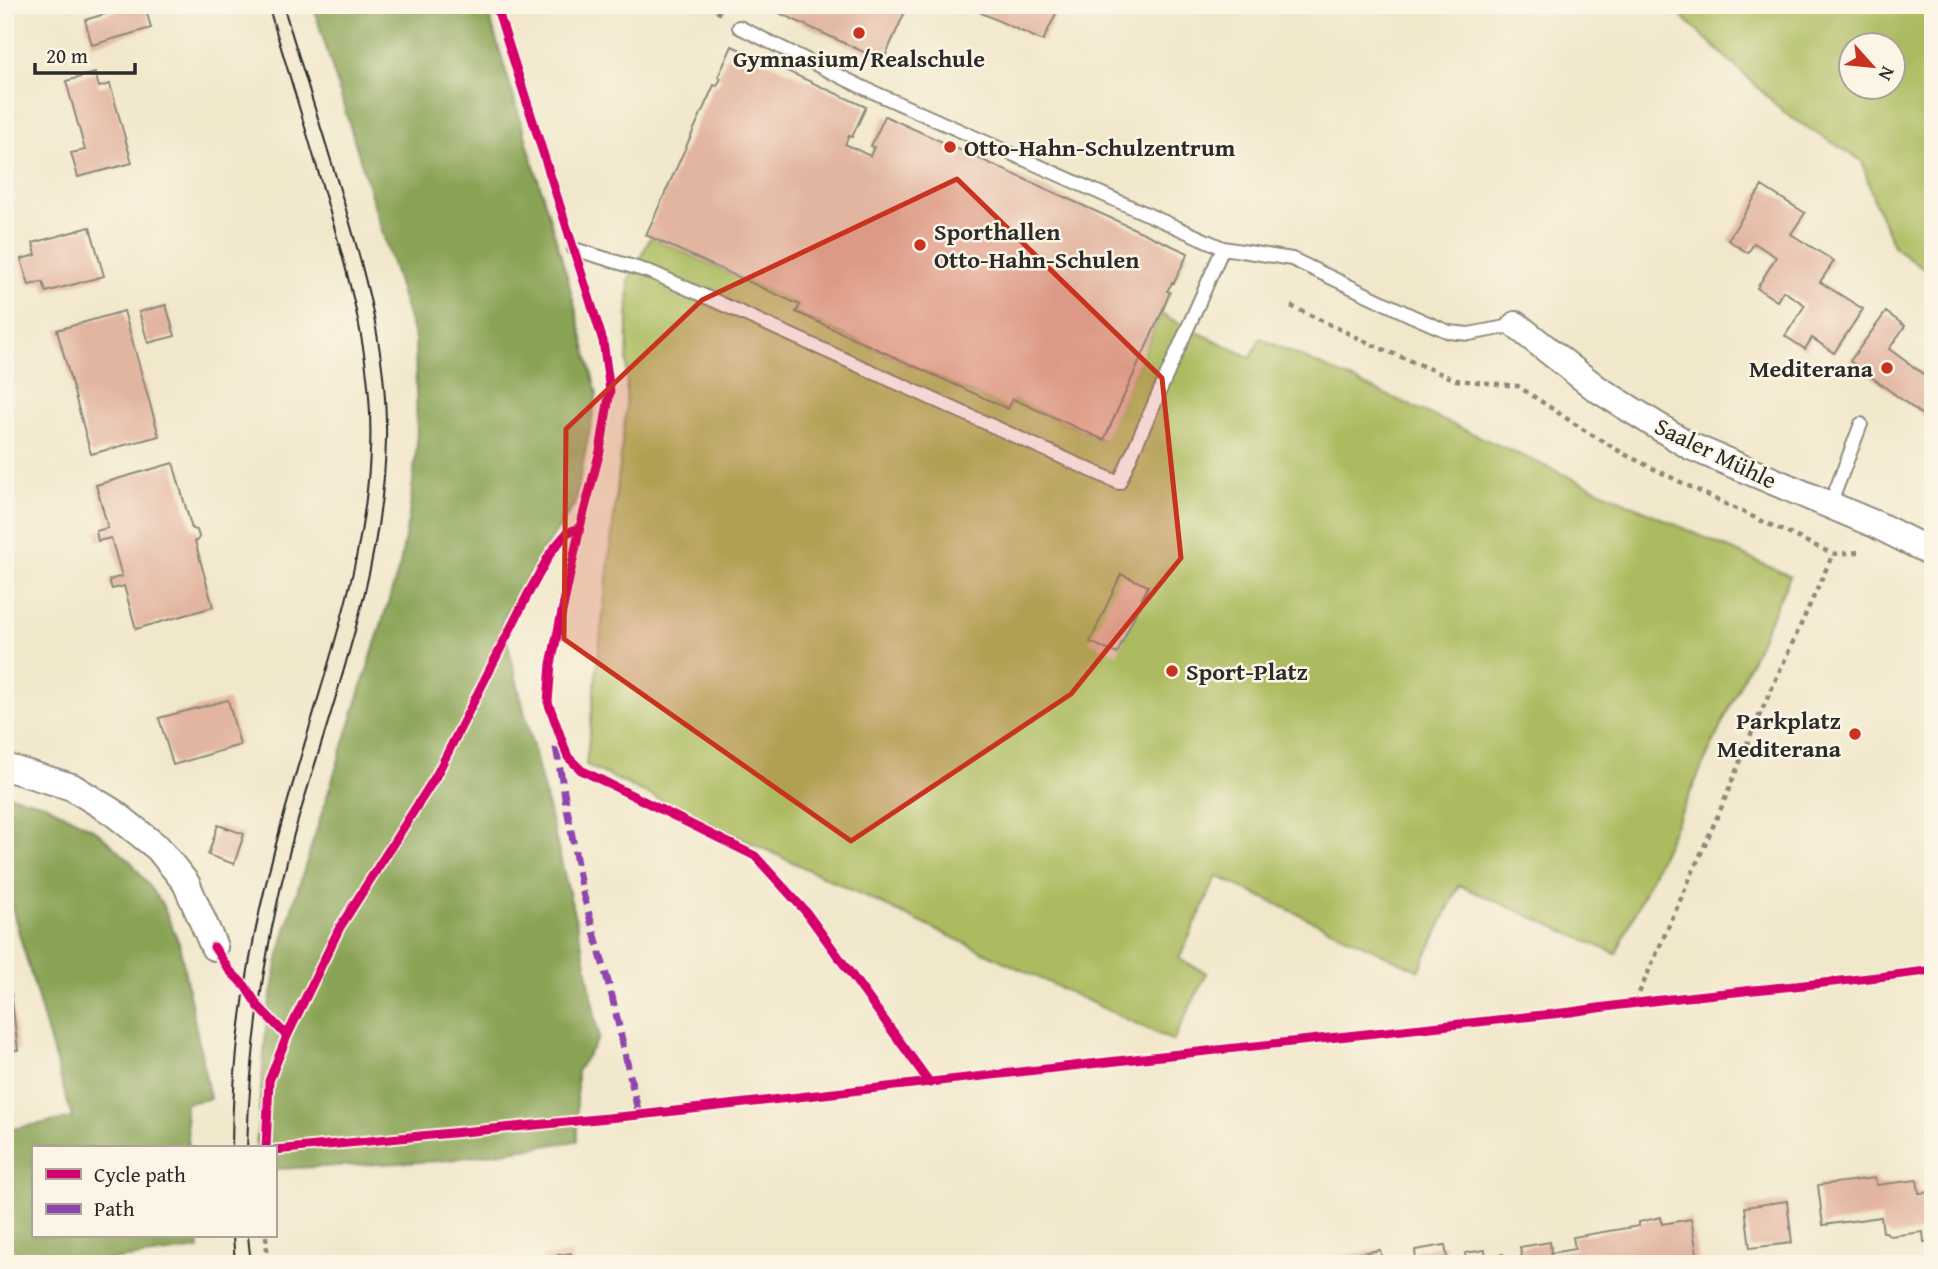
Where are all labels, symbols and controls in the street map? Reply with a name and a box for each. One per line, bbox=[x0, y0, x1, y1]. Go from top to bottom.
marker: Gymnasium/Realschule bbox=[851, 25, 867, 41]
scale bar bbox=[35, 32, 135, 76]
north arrow bbox=[1836, 32, 1906, 102]
text: 20 m bbox=[46, 40, 88, 71]
place label: Gymnasium/Realschule bbox=[733, 41, 985, 76]
text: N bbox=[1872, 62, 1903, 86]
place label: Otto-Hahn-Schulzentrum bbox=[964, 130, 1236, 165]
marker: Otto-Hahn-Schulzentrum bbox=[942, 139, 958, 155]
place label: Sporthallen Otto-Hahn-Schulen bbox=[934, 214, 1139, 277]
marker: Sporthallen Otto-Hahn-Schulen bbox=[912, 237, 928, 253]
place label: Mediterana bbox=[1749, 351, 1874, 386]
marker: Mediterana bbox=[1879, 360, 1895, 376]
street label: Saaler Mühle bbox=[1649, 408, 1783, 498]
place label: Sport-Platz bbox=[1186, 654, 1308, 689]
marker: Sport-Platz bbox=[1164, 663, 1180, 679]
place label: Parkplatz Mediterana bbox=[1717, 703, 1842, 766]
marker: Parkplatz Mediterana bbox=[1847, 726, 1863, 742]
legend bbox=[32, 1146, 276, 1238]
text: Cycle path bbox=[94, 1159, 186, 1190]
text: Path bbox=[94, 1193, 135, 1224]

